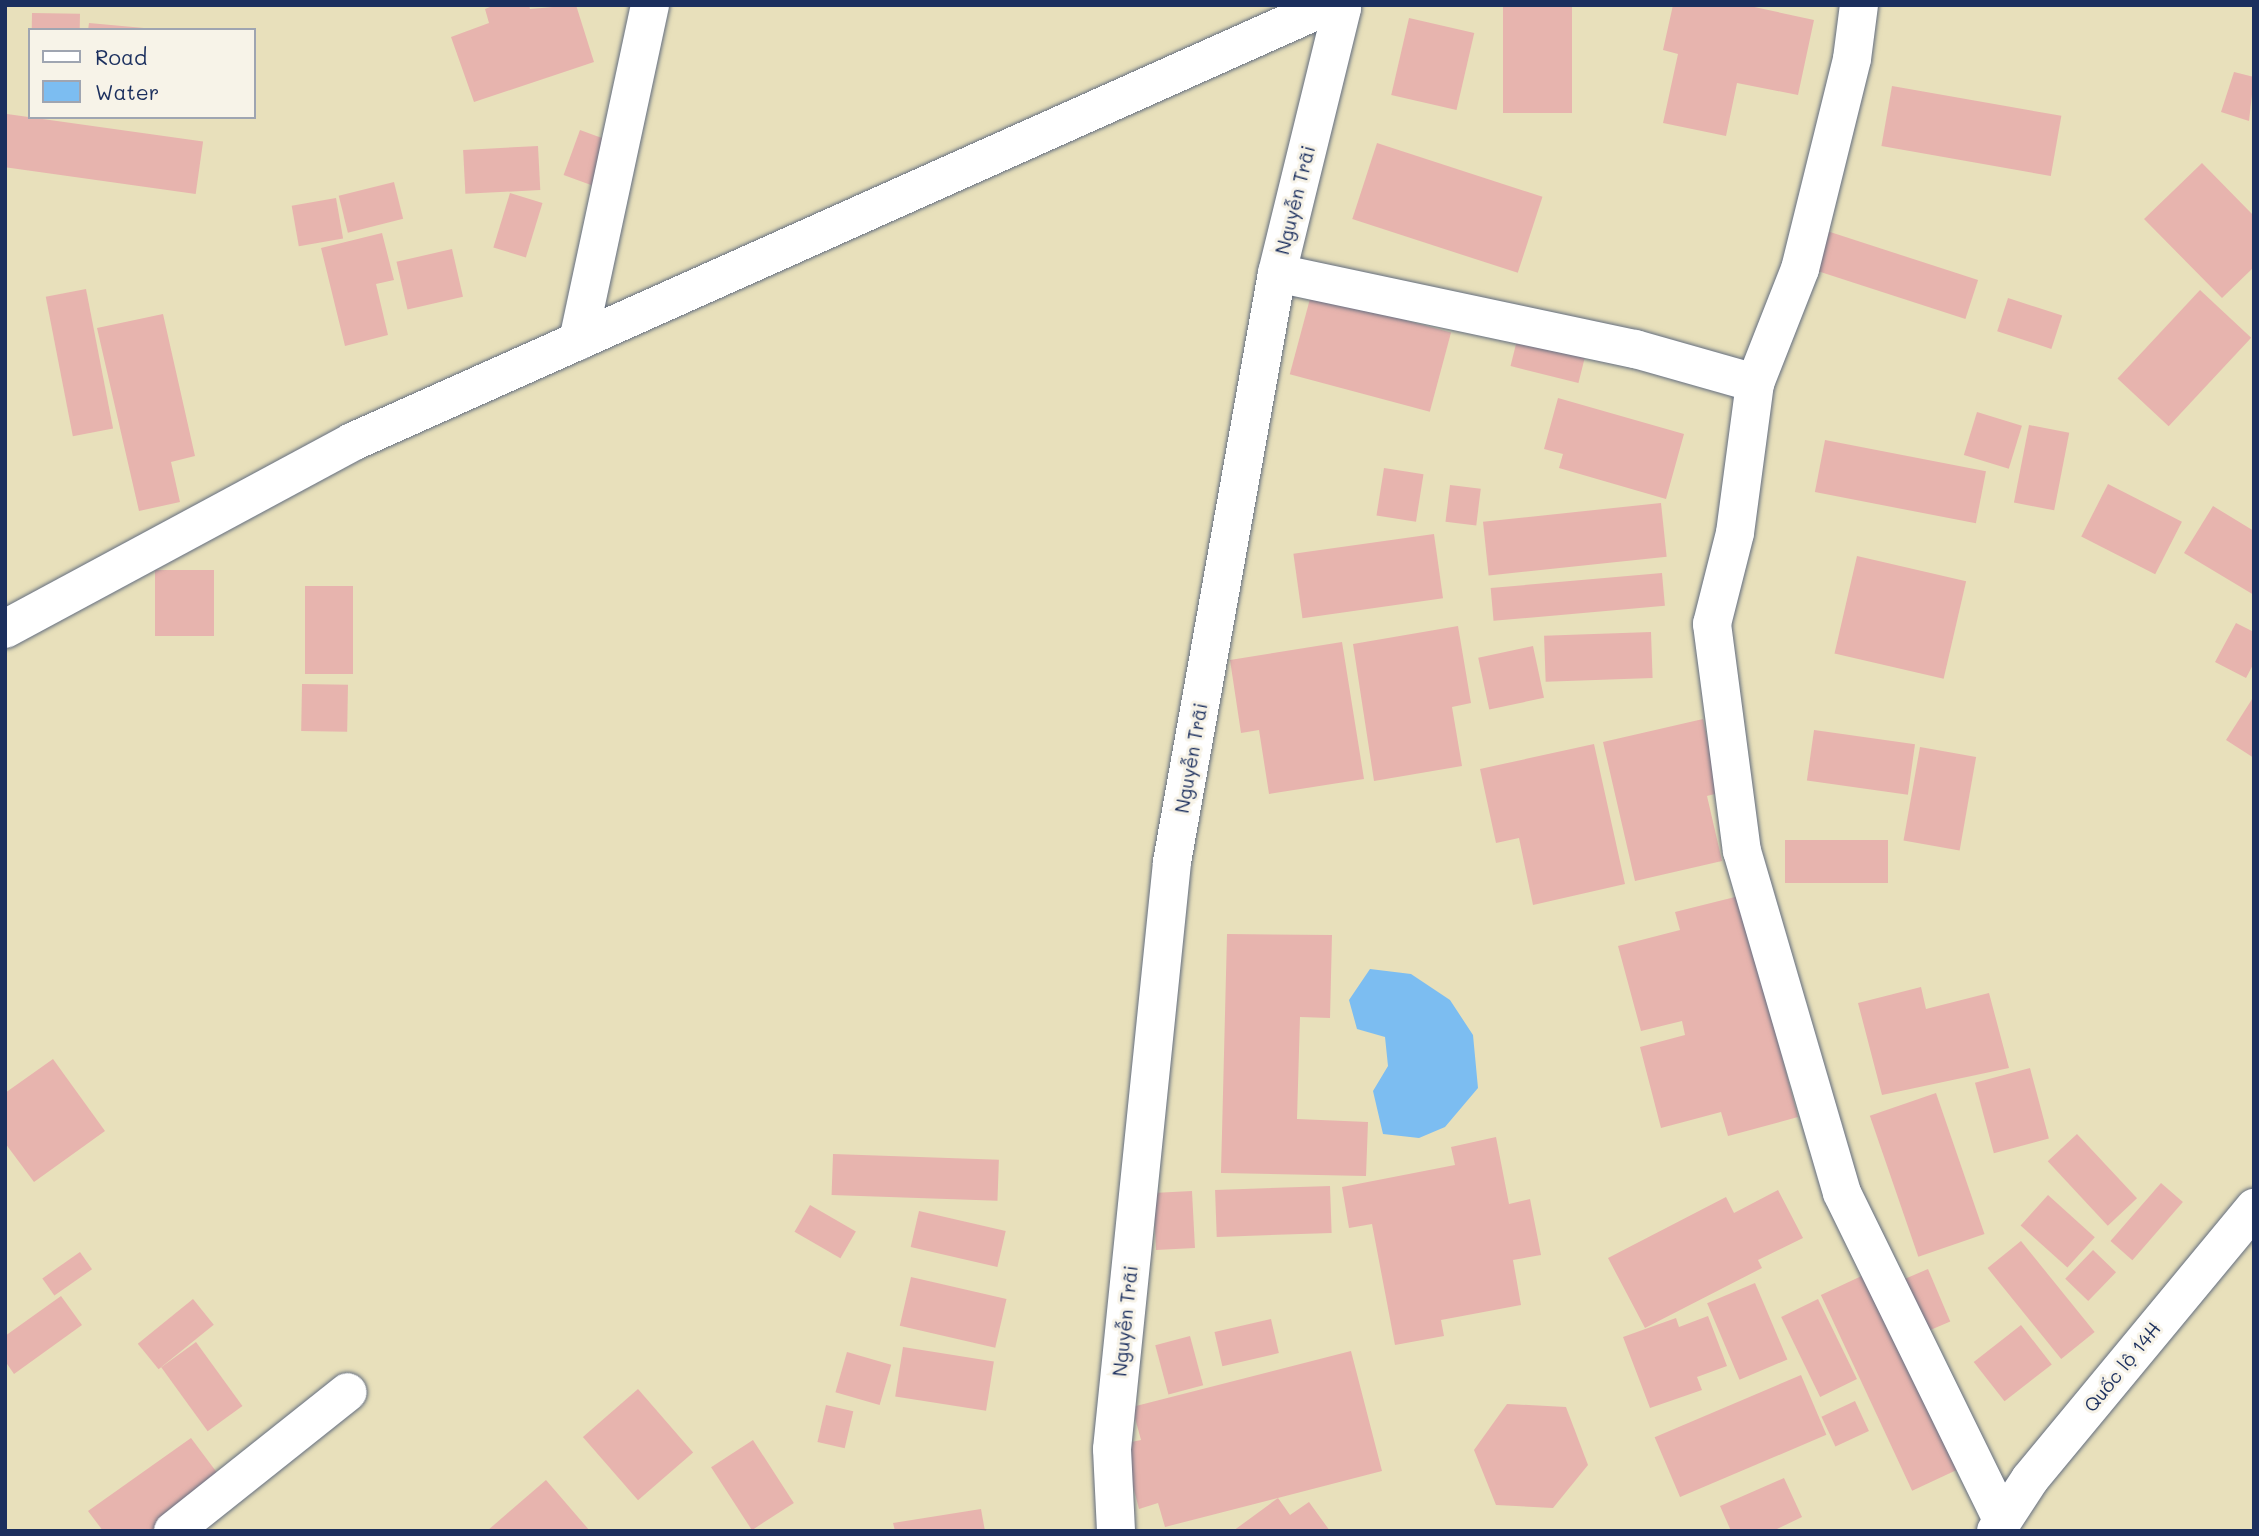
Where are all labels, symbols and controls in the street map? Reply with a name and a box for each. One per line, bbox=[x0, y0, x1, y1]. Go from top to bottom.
legend bbox=[28, 28, 256, 119]
text: Road bbox=[95, 43, 147, 70]
text: Water bbox=[95, 78, 159, 105]
street label: Nguyễn Trãi bbox=[1270, 143, 1320, 257]
street label: Nguyễn Trãi bbox=[1170, 701, 1212, 815]
street label: Nguyễn Trãi bbox=[1108, 1264, 1142, 1378]
street label: Quốc lộ 14H bbox=[2079, 1317, 2165, 1417]

